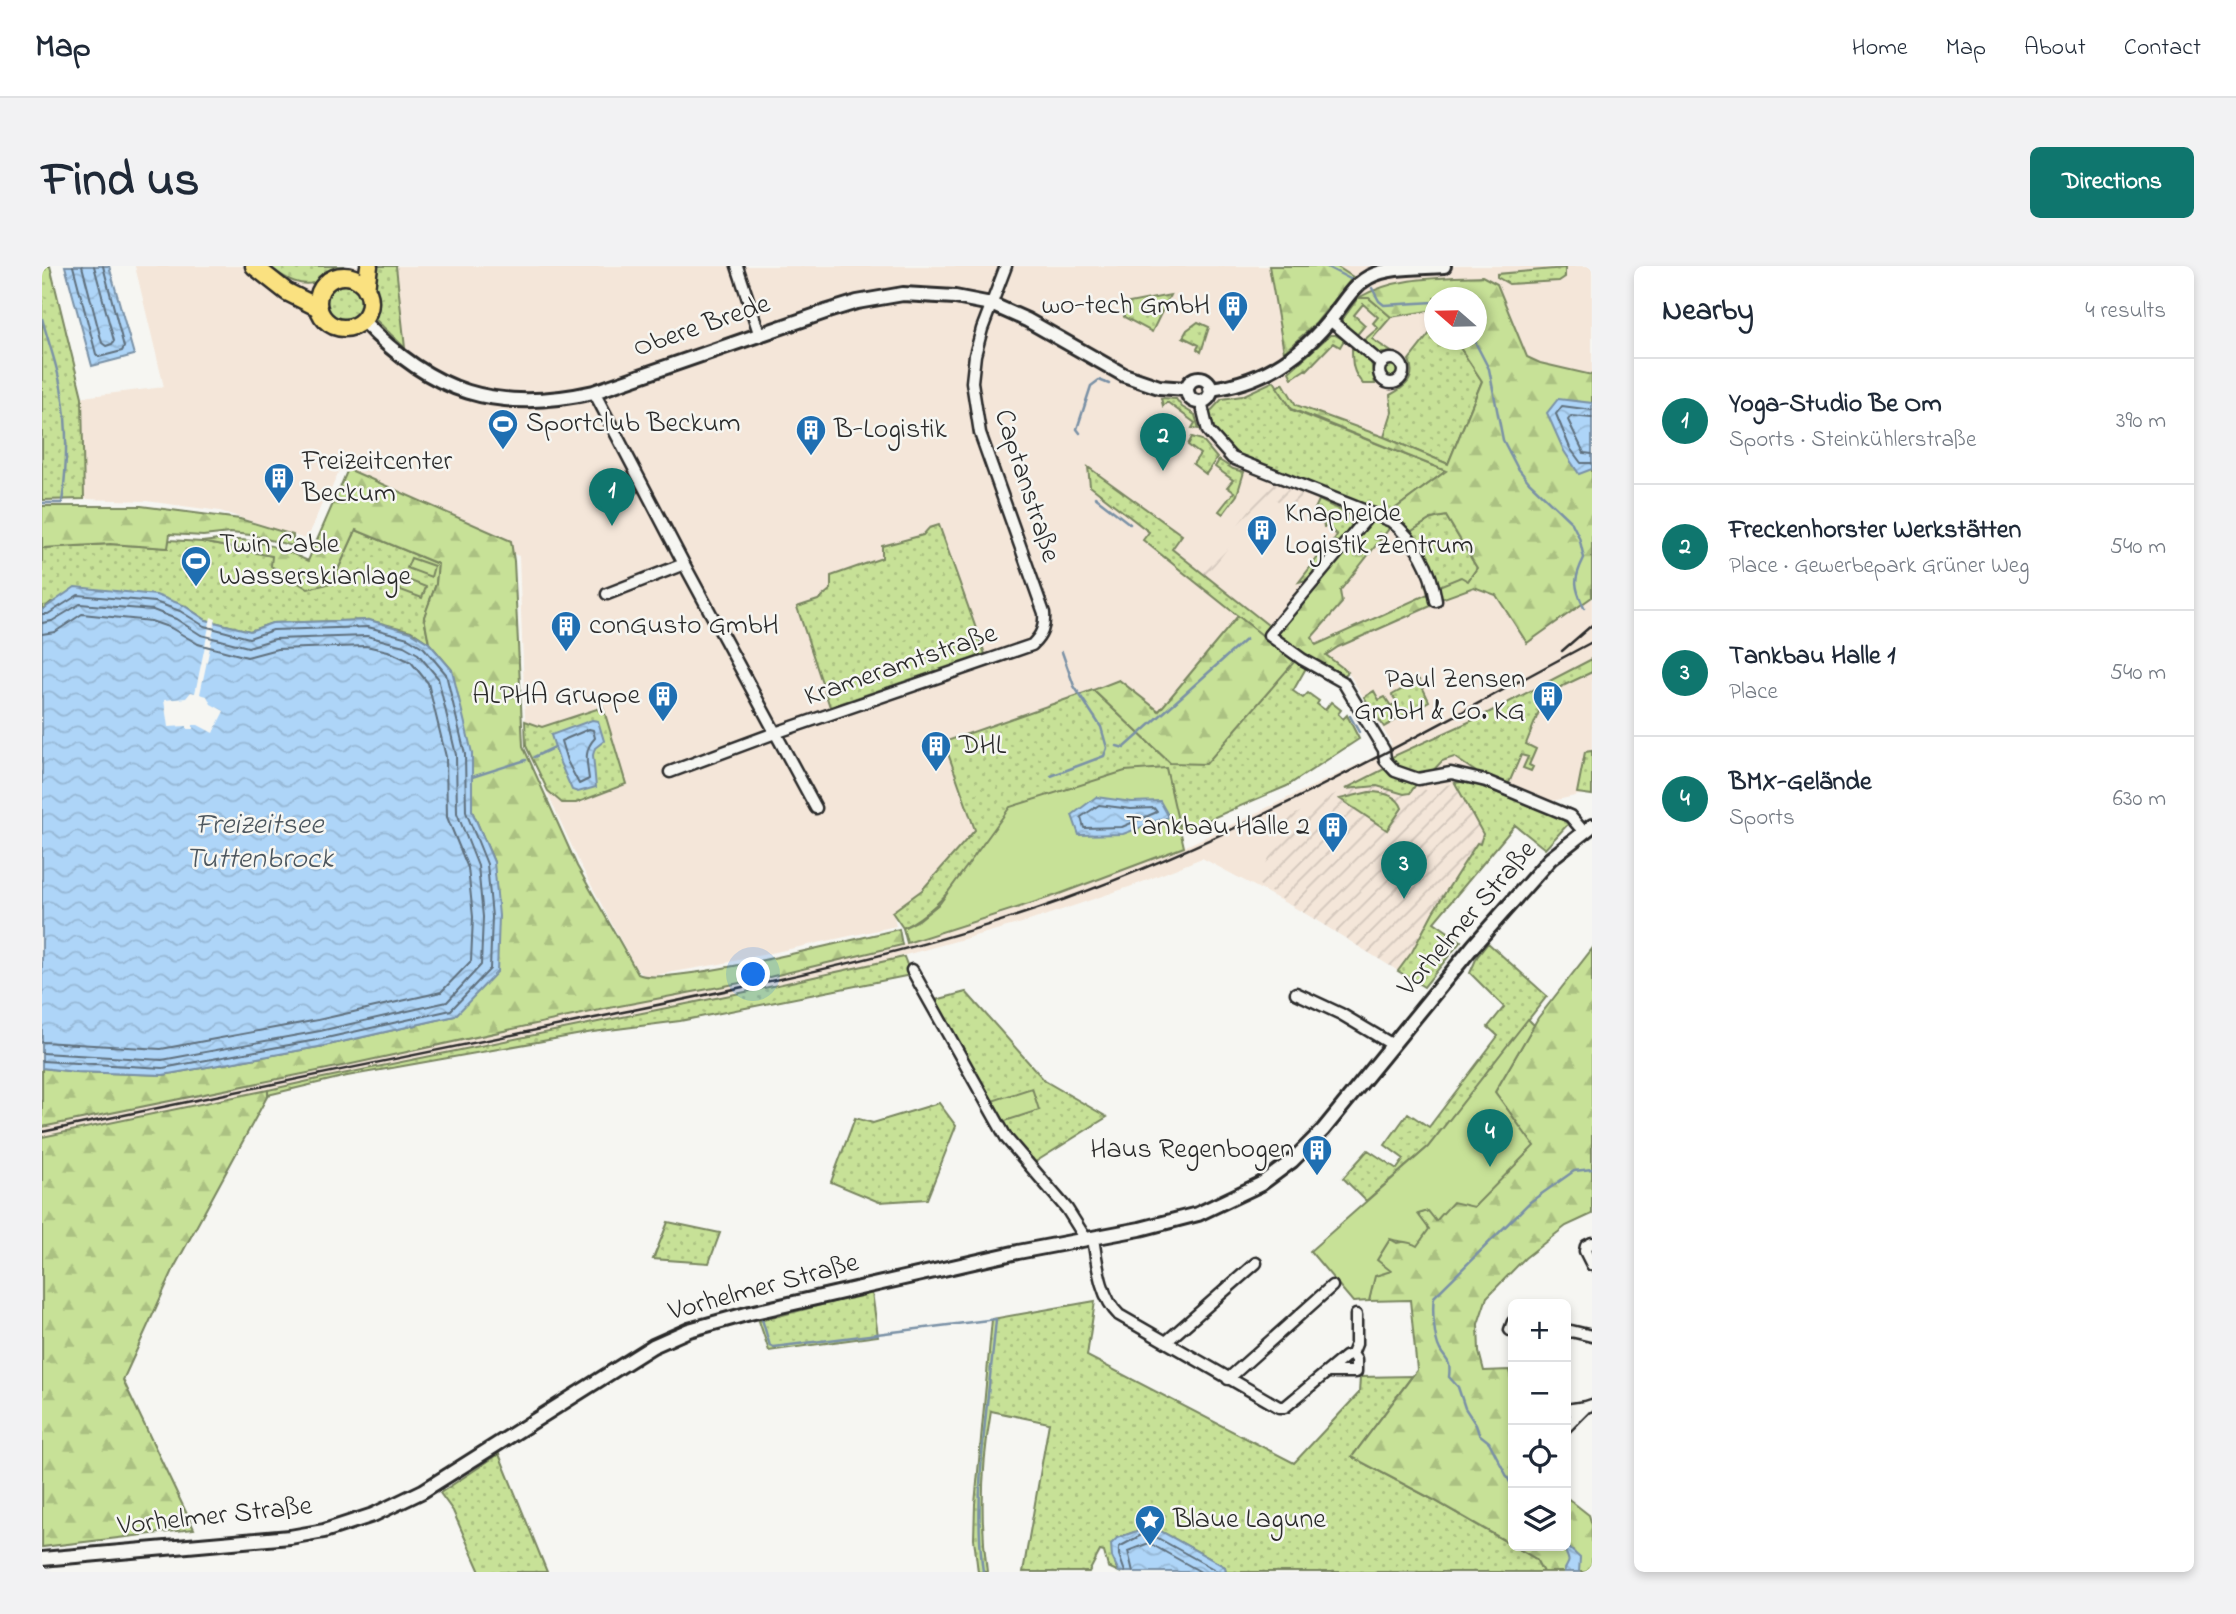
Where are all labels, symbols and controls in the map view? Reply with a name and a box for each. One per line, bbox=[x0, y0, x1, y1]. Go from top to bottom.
text: Map bbox=[35, 24, 91, 72]
text: Home bbox=[1852, 31, 1908, 66]
text: Map bbox=[1946, 31, 1986, 66]
text: About bbox=[2024, 31, 2086, 66]
text: Contact bbox=[2124, 31, 2201, 66]
text: Find us bbox=[42, 146, 199, 218]
button: Directions bbox=[2030, 147, 2194, 218]
street label: Obere Brede bbox=[628, 284, 776, 370]
place label: wo-tech GmbH bbox=[1042, 286, 1210, 327]
north arrow bbox=[1424, 287, 1487, 350]
building icon: wo-tech GmbH bbox=[1216, 289, 1250, 333]
text: Nearby bbox=[1662, 290, 1754, 334]
text: 4 results bbox=[2085, 295, 2166, 328]
text: Yoga-Studio Be Om bbox=[1729, 386, 1942, 424]
place label: Sportclub Beckum bbox=[526, 404, 740, 445]
street label: Captanstraße bbox=[982, 404, 1070, 568]
text: 1 bbox=[1681, 405, 1689, 438]
text: 390 m bbox=[2116, 405, 2166, 438]
sports icon: Sportclub Beckum bbox=[486, 407, 520, 451]
place label: B-Logistik bbox=[833, 410, 948, 451]
building icon: B-Logistik bbox=[794, 413, 828, 457]
pin: 2 bbox=[1140, 413, 1186, 471]
text: Sports · Steinkühlerstraße bbox=[1729, 424, 1976, 457]
place label: Freizeitcenter Beckum bbox=[301, 442, 453, 515]
building icon: Freizeitcenter Beckum bbox=[262, 461, 296, 505]
pin: 1 bbox=[589, 468, 635, 526]
place label: Knapheide Logistik Zentrum bbox=[1285, 494, 1474, 567]
text: Freckenhorster Werkstätten bbox=[1729, 512, 2021, 550]
building icon: Knapheide Logistik Zentrum bbox=[1245, 513, 1279, 557]
place label: Twin Cable Wasserskianlage bbox=[219, 525, 411, 598]
text: 2 bbox=[1679, 531, 1691, 564]
text: 540 m bbox=[2110, 531, 2166, 564]
sports icon: Twin Cable Wasserskianlage bbox=[179, 544, 213, 588]
text: Place · Gewerbepark Grüner Weg bbox=[1729, 550, 2029, 583]
place label: conGusto GmbH bbox=[589, 606, 779, 647]
building icon: conGusto GmbH bbox=[549, 609, 583, 653]
street label: Krameramtstraße bbox=[799, 614, 1003, 718]
text: Tankbau Halle 1 bbox=[1729, 638, 1896, 676]
text: 3 bbox=[1680, 657, 1690, 690]
text: 540 m bbox=[2110, 657, 2166, 690]
place label: Paul Zensen GmbH & Co. KG bbox=[1354, 660, 1525, 733]
place label: ALPHA Gruppe bbox=[472, 676, 640, 717]
text: Place bbox=[1729, 676, 1778, 709]
building icon: ALPHA Gruppe bbox=[646, 679, 680, 723]
building icon: Paul Zensen GmbH & Co. KG bbox=[1531, 679, 1565, 723]
place label: DHL bbox=[958, 726, 1007, 767]
building icon: DHL bbox=[919, 729, 953, 773]
text: BMX-Gelände bbox=[1729, 764, 1872, 802]
text: 4 bbox=[1680, 783, 1690, 816]
text: 630 m bbox=[2113, 783, 2166, 816]
text: Sports bbox=[1729, 802, 1795, 835]
water label: Freizeitsee Tuttenbrock bbox=[185, 804, 335, 882]
place label: Tankbau Halle 2 bbox=[1126, 807, 1310, 848]
building icon: Tankbau Halle 2 bbox=[1316, 810, 1350, 854]
street label: Vorhelmer Straße bbox=[1388, 832, 1548, 1007]
pin: 3 bbox=[1381, 841, 1427, 899]
your location bbox=[736, 957, 770, 991]
pin: 4 bbox=[1467, 1109, 1513, 1167]
place label: Haus Regenbogen bbox=[1090, 1130, 1294, 1171]
building icon: Haus Regenbogen bbox=[1300, 1133, 1334, 1177]
street label: Vorhelmer Straße bbox=[663, 1243, 864, 1333]
map controls bbox=[1508, 1299, 1571, 1551]
button: + bbox=[1508, 1299, 1571, 1362]
button: − bbox=[1508, 1362, 1571, 1425]
button: locate bbox=[1508, 1425, 1571, 1488]
street label: Vorhelmer Straße bbox=[115, 1486, 315, 1548]
button: layers bbox=[1508, 1488, 1571, 1551]
place label: Blaue Lagune bbox=[1172, 1500, 1326, 1541]
place icon: Blaue Lagune bbox=[1133, 1503, 1167, 1547]

